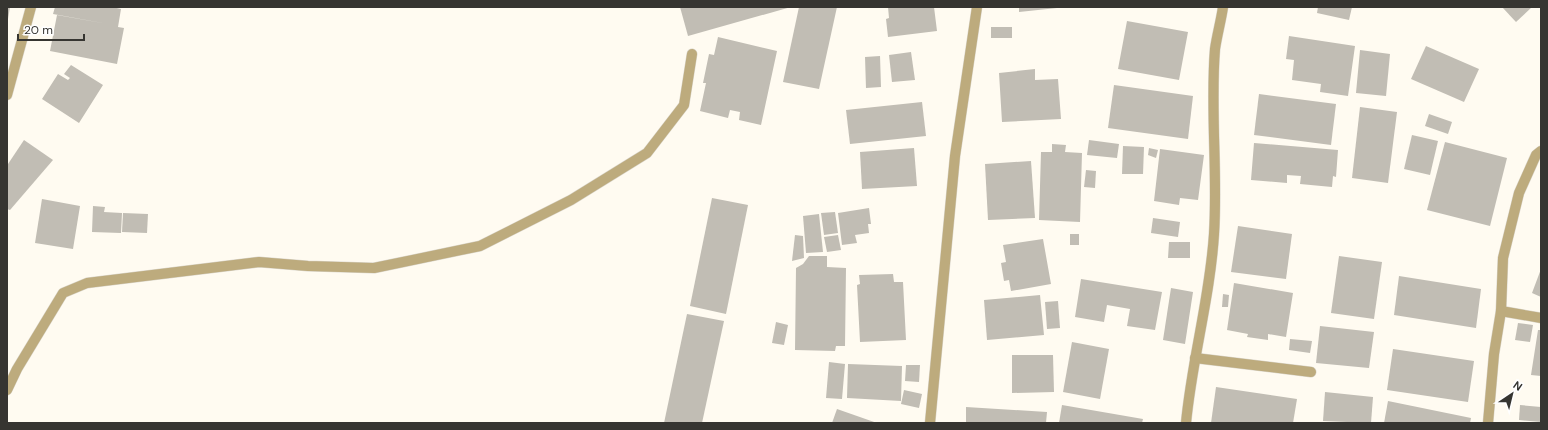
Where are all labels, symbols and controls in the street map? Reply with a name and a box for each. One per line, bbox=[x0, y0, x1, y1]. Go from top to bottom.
scale bar bbox=[18, 16, 84, 42]
text: 20 m bbox=[24, 22, 53, 38]
north arrow bbox=[1492, 374, 1532, 414]
text: N bbox=[1510, 378, 1525, 394]

